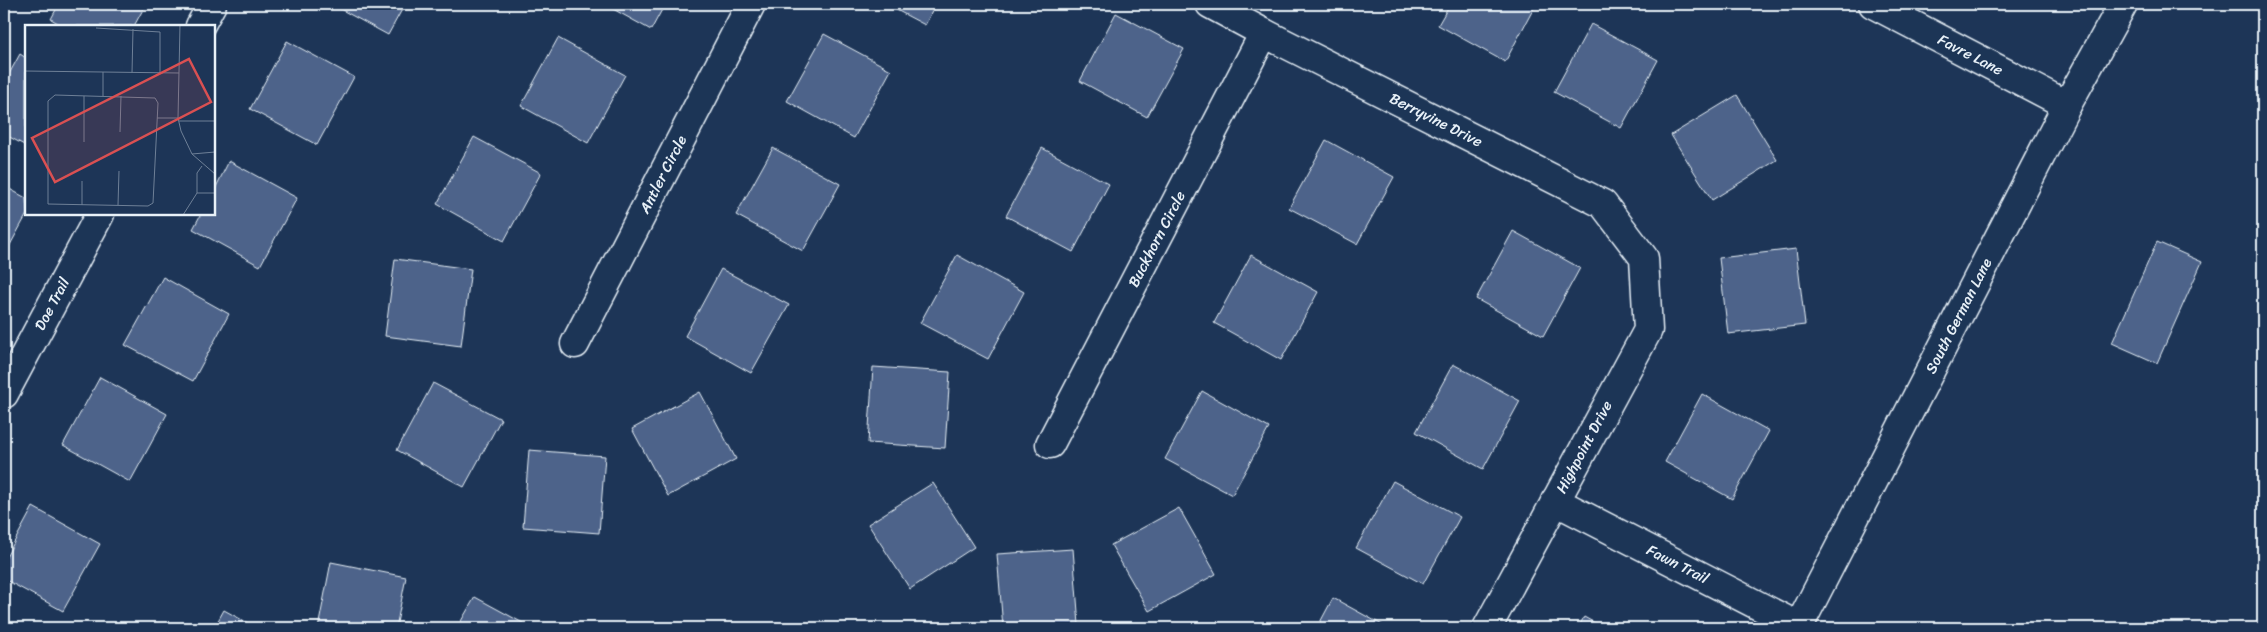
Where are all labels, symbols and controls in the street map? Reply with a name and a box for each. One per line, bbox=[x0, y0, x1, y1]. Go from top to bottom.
inset map bbox=[25, 25, 215, 215]
street label: Favre Lane bbox=[1933, 27, 2008, 83]
street label: Berryvine Drive bbox=[1385, 85, 1487, 154]
street label: Antler Circle bbox=[631, 131, 694, 219]
street label: Buckhorn Circle bbox=[1121, 186, 1193, 292]
street label: South German Lane bbox=[1918, 253, 1999, 378]
street label: Doe Trail bbox=[27, 272, 77, 335]
street label: Highpoint Drive bbox=[1548, 395, 1620, 498]
street label: Fawn Trail bbox=[1642, 537, 1714, 591]

